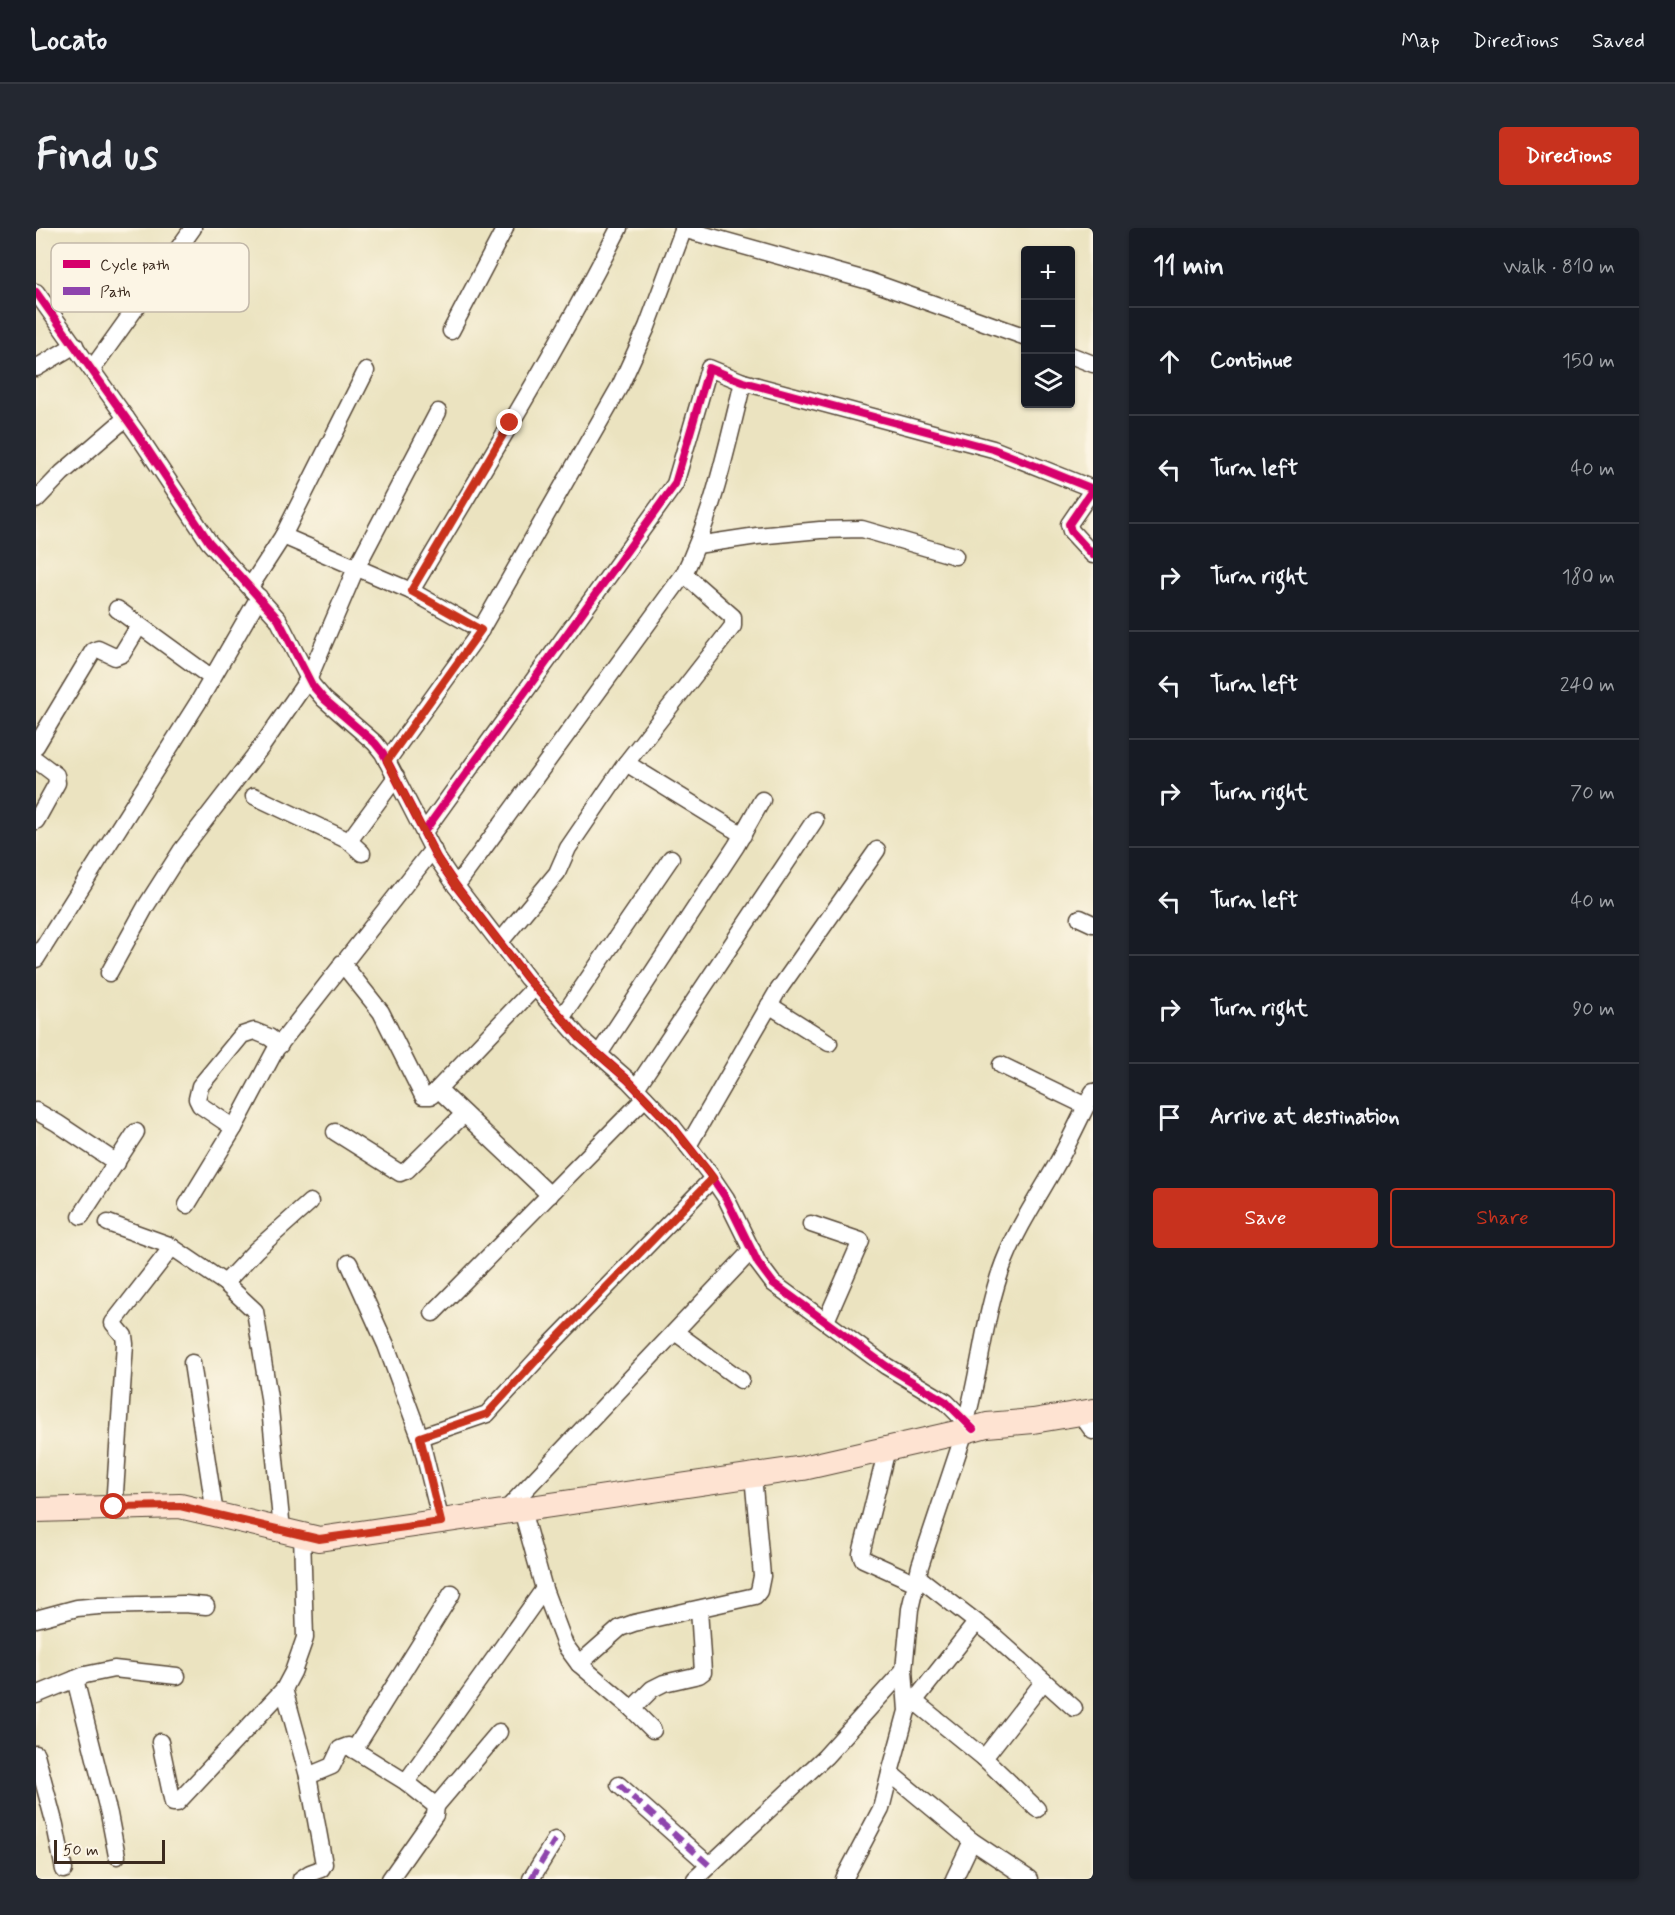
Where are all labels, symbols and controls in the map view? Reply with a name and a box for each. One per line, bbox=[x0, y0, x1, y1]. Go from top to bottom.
text: Locato bbox=[30, 23, 107, 60]
text: Map bbox=[1401, 27, 1440, 55]
text: Directions bbox=[1473, 27, 1559, 55]
text: Saved bbox=[1592, 27, 1645, 55]
button: Directions bbox=[1499, 127, 1639, 185]
text: Find us bbox=[36, 129, 158, 184]
legend bbox=[51, 243, 249, 312]
map controls bbox=[1021, 246, 1075, 408]
button: + bbox=[1021, 246, 1075, 300]
text: 11 min bbox=[1153, 250, 1224, 284]
text: Walk · 810 m bbox=[1503, 254, 1615, 281]
text: Cycle path bbox=[100, 255, 170, 276]
text: Path bbox=[100, 282, 131, 303]
button: − bbox=[1021, 300, 1075, 354]
icon: ahead bbox=[1153, 345, 1186, 378]
text: Continue bbox=[1210, 347, 1292, 375]
text: 150 m bbox=[1562, 348, 1615, 375]
button: layers bbox=[1021, 354, 1075, 408]
route end bbox=[496, 409, 522, 435]
icon: left bbox=[1153, 453, 1186, 486]
text: Turn left bbox=[1210, 455, 1298, 483]
text: 40 m bbox=[1571, 456, 1615, 483]
icon: right bbox=[1153, 561, 1186, 594]
text: Turn right bbox=[1210, 563, 1308, 591]
text: 180 m bbox=[1562, 564, 1615, 591]
icon: left bbox=[1153, 669, 1186, 702]
text: Turn left bbox=[1210, 671, 1298, 699]
text: 240 m bbox=[1560, 672, 1615, 699]
icon: right bbox=[1153, 777, 1186, 810]
text: Turn right bbox=[1210, 779, 1308, 807]
text: 70 m bbox=[1570, 780, 1615, 807]
icon: left bbox=[1153, 885, 1186, 918]
text: Turn left bbox=[1210, 887, 1298, 915]
text: 40 m bbox=[1571, 888, 1615, 915]
icon: right bbox=[1153, 993, 1186, 1026]
text: Turn right bbox=[1210, 995, 1308, 1023]
text: 90 m bbox=[1572, 996, 1615, 1023]
icon: arrive bbox=[1153, 1101, 1186, 1134]
text: Arrive at destination bbox=[1210, 1103, 1400, 1131]
button: Save bbox=[1153, 1188, 1378, 1248]
button: Share bbox=[1390, 1188, 1615, 1248]
route start bbox=[100, 1493, 126, 1519]
scale bar bbox=[54, 1837, 165, 1864]
text: 50 m bbox=[63, 1840, 99, 1861]

